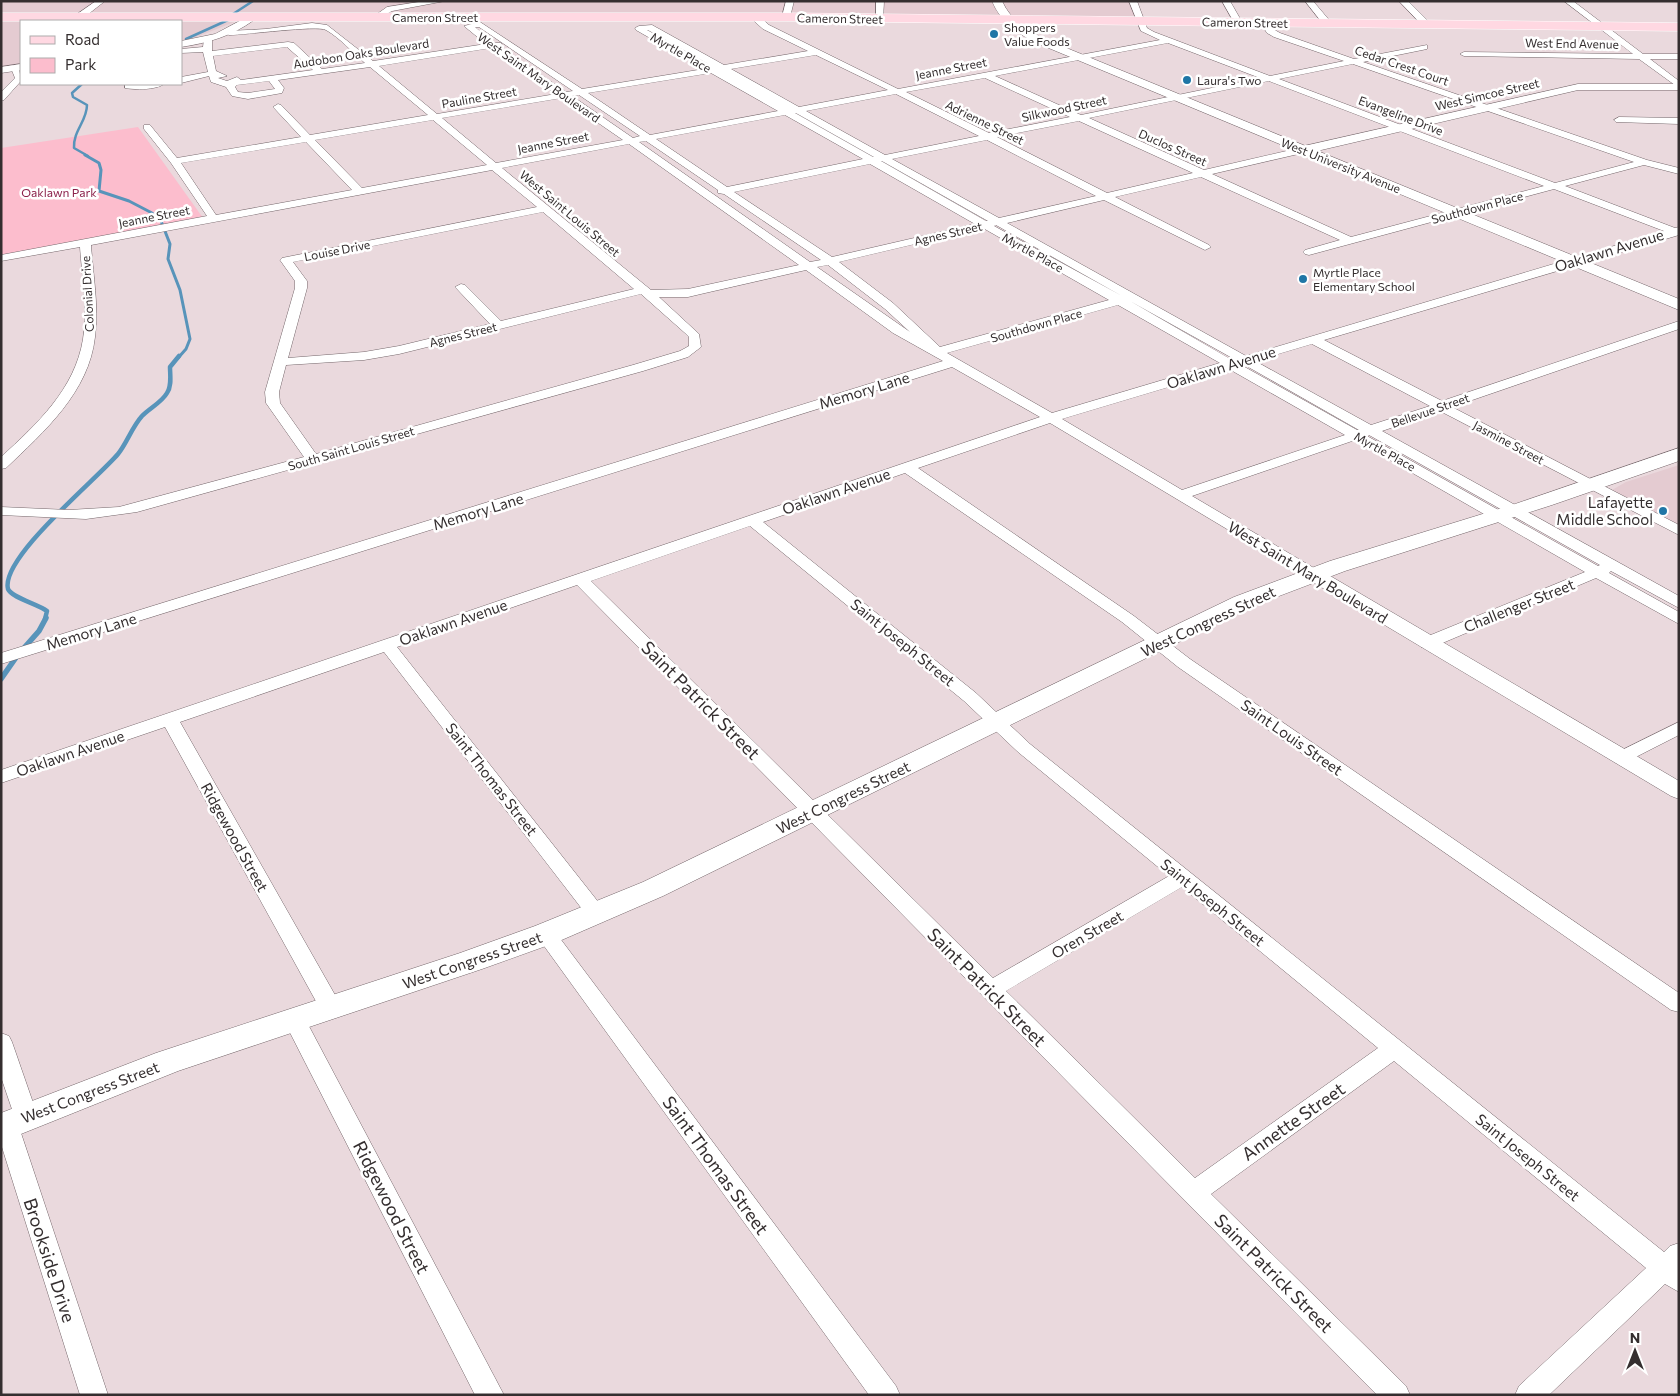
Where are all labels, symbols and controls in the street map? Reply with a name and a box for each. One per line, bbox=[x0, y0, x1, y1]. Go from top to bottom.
street label: Cameron Street bbox=[392, 10, 478, 24]
street label: Cameron Street bbox=[797, 10, 883, 26]
street label: Cameron Street bbox=[1202, 14, 1288, 30]
legend bbox=[20, 20, 182, 85]
place label: Shoppers Value Foods bbox=[1004, 20, 1070, 48]
marker: Shoppers Value Foods bbox=[988, 28, 1000, 40]
street label: West Saint Mary Boulevard bbox=[475, 29, 603, 125]
street label: Myrtle Place bbox=[648, 29, 714, 75]
text: Road bbox=[65, 30, 100, 48]
street label: Audobon Oaks Boulevard bbox=[292, 35, 430, 71]
street label: West End Avenue bbox=[1525, 35, 1619, 51]
street label: Cedar Crest Court bbox=[1353, 42, 1451, 88]
street label: Jeanne Street bbox=[914, 54, 988, 83]
text: Park bbox=[65, 55, 96, 73]
place label: Laura's Two bbox=[1197, 73, 1261, 87]
marker: Laura's Two bbox=[1181, 74, 1193, 86]
street label: West Simcoe Street bbox=[1433, 75, 1541, 113]
street label: Pauline Street bbox=[440, 83, 518, 110]
street label: Silkwood Street bbox=[1020, 92, 1108, 124]
street label: Evangeline Drive bbox=[1357, 92, 1445, 138]
street label: Adrienne Street bbox=[944, 97, 1027, 147]
street label: Duclos Street bbox=[1137, 126, 1209, 168]
street label: Jeanne Street bbox=[516, 128, 590, 157]
street label: West University Avenue bbox=[1279, 135, 1403, 195]
street label: West Saint Louis Street bbox=[517, 167, 623, 259]
park label: Oaklawn Park bbox=[21, 185, 97, 199]
street label: Southdown Place bbox=[1430, 188, 1524, 226]
street label: Jeanne Street bbox=[117, 202, 191, 231]
street label: Agnes Street bbox=[913, 218, 983, 248]
street label: Oaklawn Avenue bbox=[1552, 225, 1666, 275]
street label: Myrtle Place bbox=[1000, 229, 1066, 275]
street label: Louise Drive bbox=[303, 237, 371, 263]
street label: Colonial Drive bbox=[78, 256, 96, 332]
place label: Myrtle Place Elementary School bbox=[1313, 265, 1415, 293]
marker: Myrtle Place Elementary School bbox=[1297, 273, 1309, 285]
street label: Southdown Place bbox=[989, 305, 1083, 345]
street label: Agnes Street bbox=[428, 319, 498, 349]
street label: Oaklawn Avenue bbox=[1164, 342, 1278, 392]
street label: Memory Lane bbox=[816, 368, 912, 412]
street label: Bellevue Street bbox=[1389, 390, 1471, 430]
street label: Jasmine Street bbox=[1471, 417, 1547, 467]
street label: South Saint Louis Street bbox=[286, 423, 416, 473]
street label: Myrtle Place bbox=[1352, 428, 1418, 474]
street label: Oaklawn Avenue bbox=[780, 464, 893, 518]
street label: Memory Lane bbox=[430, 489, 526, 533]
place label: Lafayette Middle School bbox=[1556, 493, 1653, 528]
marker: Lafayette Middle School bbox=[1657, 505, 1669, 517]
street label: West Saint Mary Boulevard bbox=[1225, 517, 1391, 627]
street label: Challenger Street bbox=[1461, 575, 1577, 635]
street label: West Congress Street bbox=[1138, 582, 1278, 660]
street label: Saint Joseph Street bbox=[847, 594, 959, 690]
street label: Oaklawn Avenue bbox=[397, 595, 510, 649]
street label: Memory Lane bbox=[43, 609, 139, 653]
street label: Saint Patrick Street bbox=[637, 636, 765, 764]
street label: Saint Louis Street bbox=[1238, 695, 1346, 779]
street label: Saint Thomas Street bbox=[442, 719, 542, 839]
street label: Oaklawn Avenue bbox=[14, 726, 127, 780]
street label: West Congress Street bbox=[773, 757, 913, 837]
street label: Ridgewood Street bbox=[198, 779, 272, 895]
street label: Saint Joseph Street bbox=[1157, 854, 1269, 950]
street label: Oren Street bbox=[1048, 906, 1126, 962]
street label: Saint Patrick Street bbox=[923, 923, 1051, 1051]
street label: West Congress Street bbox=[400, 928, 544, 992]
street label: West Congress Street bbox=[18, 1057, 162, 1127]
street label: Annette Street bbox=[1237, 1077, 1349, 1165]
street label: Saint Thomas Street bbox=[658, 1091, 774, 1239]
street label: Saint Joseph Street bbox=[1472, 1109, 1584, 1205]
street label: Ridgewood Street bbox=[349, 1137, 435, 1277]
street label: Brookside Drive bbox=[20, 1195, 80, 1325]
street label: Saint Patrick Street bbox=[1210, 1209, 1338, 1337]
north arrow bbox=[1610, 1326, 1660, 1376]
text: N bbox=[1630, 1329, 1640, 1346]

